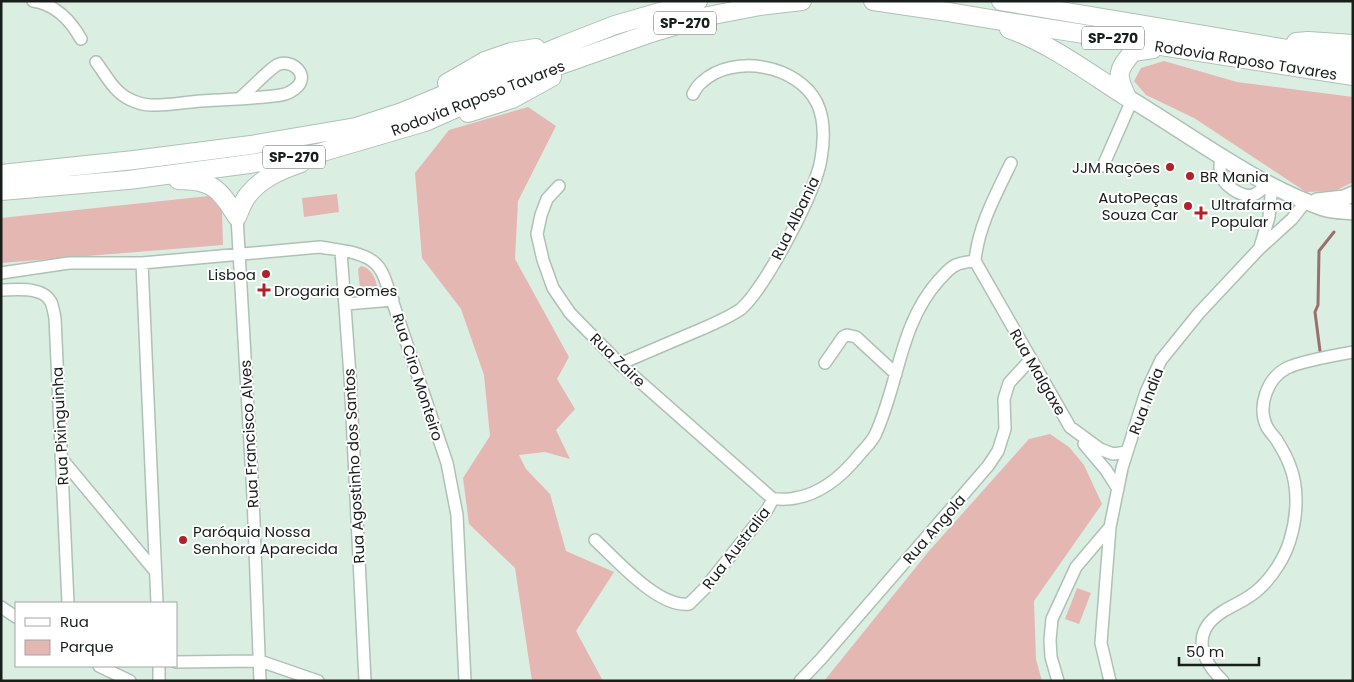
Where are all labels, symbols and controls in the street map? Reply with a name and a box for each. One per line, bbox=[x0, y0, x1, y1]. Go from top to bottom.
road number: SP-270 bbox=[654, 12, 716, 34]
road number: SP-270 bbox=[1082, 26, 1144, 49]
street label: Rodovia Raposo Tavares bbox=[1153, 35, 1339, 85]
street label: Rodovia Raposo Tavares bbox=[388, 55, 568, 141]
road number: SP-270 bbox=[263, 146, 325, 168]
place label: JJM Rações bbox=[1072, 157, 1160, 178]
marker: JJM Rações bbox=[1164, 161, 1176, 173]
place label: BR Mania bbox=[1200, 166, 1269, 187]
marker: BR Mania bbox=[1184, 170, 1196, 182]
street label: Rua Albania bbox=[766, 173, 824, 263]
place label: AutoPeças Souza Car bbox=[1098, 187, 1178, 225]
place label: Ultrafarma Popular bbox=[1211, 194, 1292, 232]
marker: AutoPeças Souza Car bbox=[1182, 200, 1194, 212]
marker: Ultrafarma Popular bbox=[1195, 207, 1207, 219]
place label: Lisboa bbox=[208, 264, 256, 285]
marker: Lisboa bbox=[260, 268, 272, 280]
place label: Drogaria Gomes bbox=[274, 280, 398, 301]
marker: Drogaria Gomes bbox=[258, 284, 270, 296]
street label: Rua Ciro Monteiro bbox=[387, 310, 449, 444]
street label: Rua Malgaxe bbox=[1005, 325, 1071, 419]
street label: Rua Zaire bbox=[586, 328, 650, 392]
street label: Rua Francisco Alves bbox=[235, 359, 263, 509]
street label: Rua India bbox=[1124, 364, 1168, 438]
street label: Rua Pixinguinha bbox=[46, 366, 74, 486]
street label: Rua Agostinho dos Santos bbox=[338, 368, 370, 564]
street label: Rua Angola bbox=[898, 490, 970, 568]
street label: Rua Australia bbox=[697, 502, 775, 594]
place label: Paróquia Nossa Senhora Aparecida bbox=[193, 521, 338, 559]
marker: Paróquia Nossa Senhora Aparecida bbox=[177, 534, 189, 546]
legend bbox=[15, 602, 178, 667]
text: Rua bbox=[60, 611, 89, 632]
scale bar bbox=[1179, 634, 1259, 666]
text: Parque bbox=[60, 636, 113, 657]
text: 50 m bbox=[1186, 641, 1224, 662]

